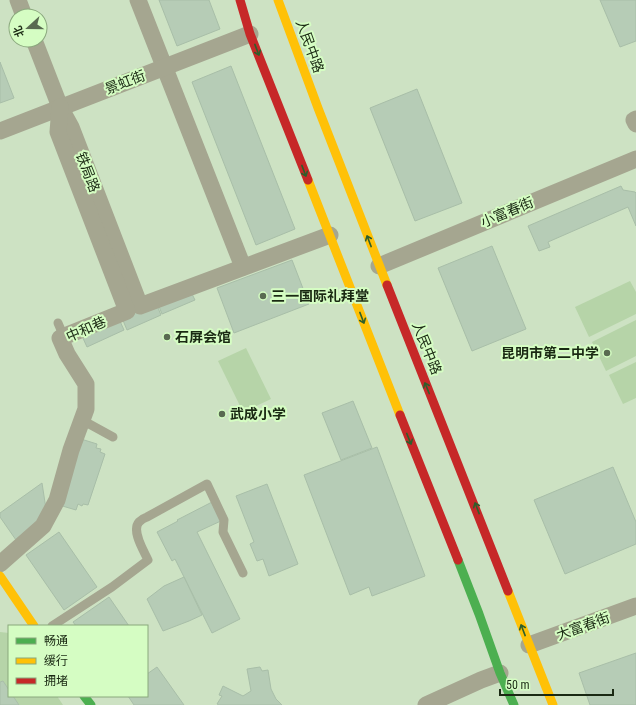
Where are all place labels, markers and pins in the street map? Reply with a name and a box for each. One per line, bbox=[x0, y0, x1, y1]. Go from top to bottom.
place label: 三一国际礼拜堂 bbox=[271, 288, 369, 304]
marker: 三一国际礼拜堂 bbox=[258, 291, 268, 301]
place label: 石屏会馆 bbox=[175, 329, 231, 345]
marker: 石屏会馆 bbox=[162, 332, 172, 342]
place label: 昆明市第二中学 bbox=[501, 345, 599, 361]
marker: 昆明市第二中学 bbox=[602, 348, 612, 358]
place label: 武成小学 bbox=[230, 406, 286, 422]
marker: 武成小学 bbox=[217, 409, 227, 419]

